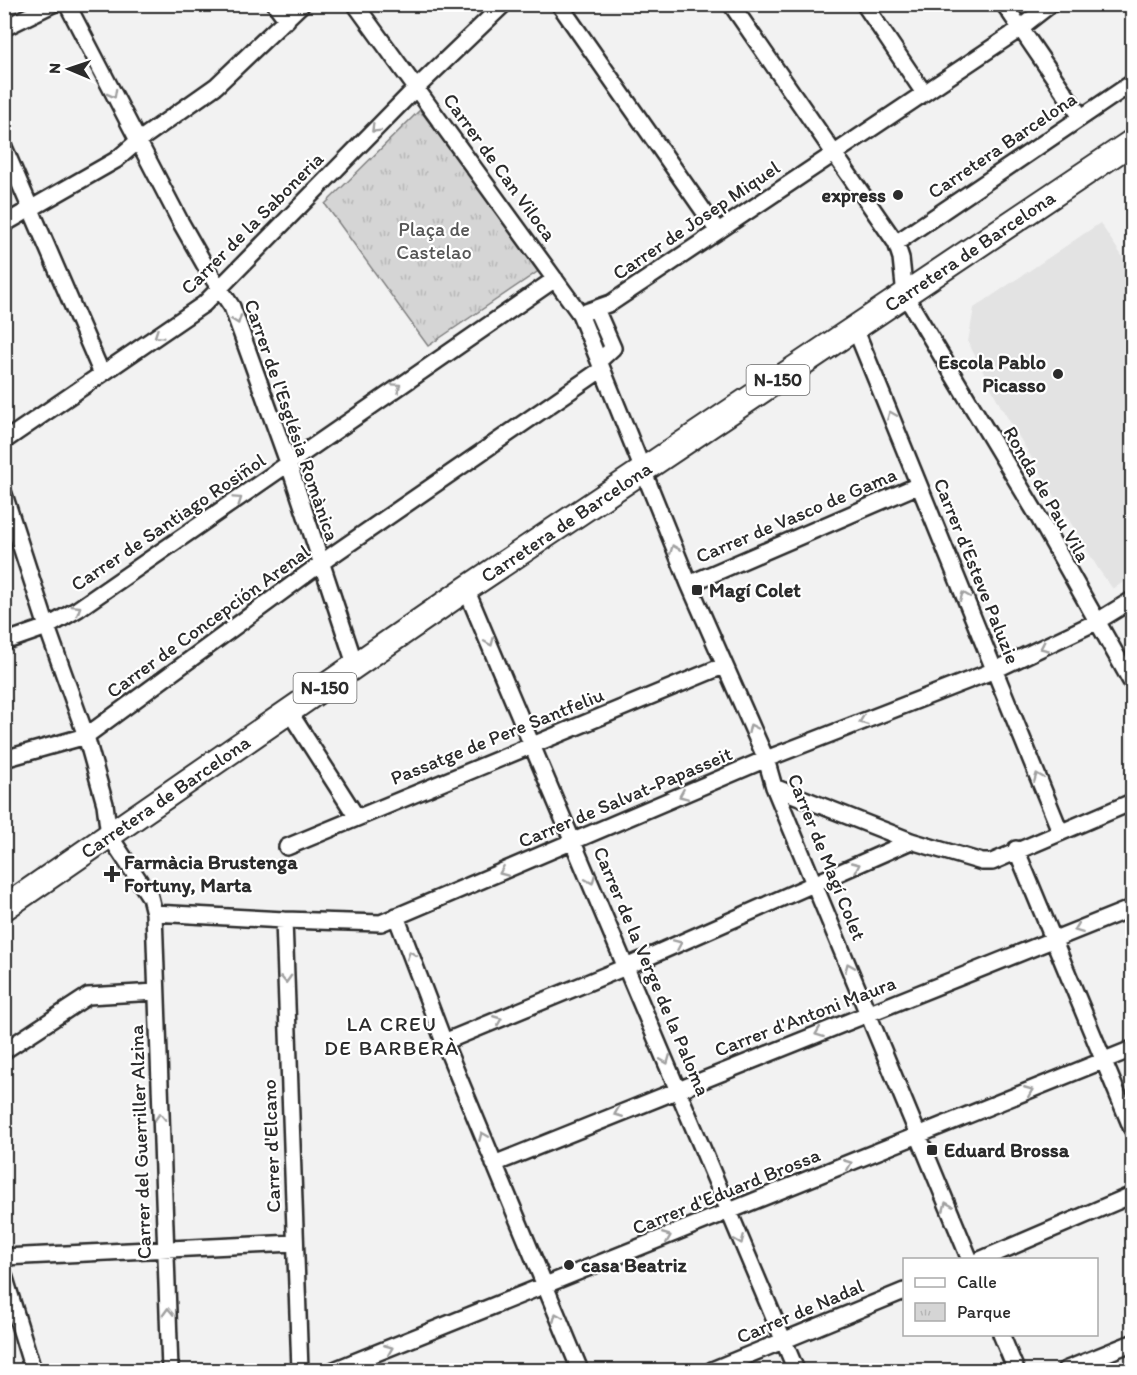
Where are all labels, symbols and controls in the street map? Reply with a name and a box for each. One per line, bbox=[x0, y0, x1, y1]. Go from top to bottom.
north arrow bbox=[39, 39, 99, 99]
text: N bbox=[45, 63, 64, 74]
street label: Carretera Barcelona bbox=[923, 86, 1081, 204]
one-way arrow bbox=[106, 87, 118, 98]
street label: Carrer de Can Viloca bbox=[438, 88, 562, 246]
one-way arrow bbox=[372, 122, 383, 133]
street label: Carrer de la Saboneria bbox=[176, 146, 329, 299]
street label: Carrer de Josep Miquel bbox=[608, 155, 785, 285]
place label: express bbox=[821, 183, 886, 208]
street label: Carretera de Barcelona bbox=[880, 185, 1060, 317]
marker: express bbox=[891, 188, 905, 202]
park label: Plaça de Castelao bbox=[396, 217, 472, 264]
street label: Carrer de l'Església Romànica bbox=[239, 296, 345, 544]
one-way arrow bbox=[229, 314, 242, 325]
one-way arrow bbox=[154, 328, 165, 339]
place label: Escola Pablo Picasso bbox=[939, 350, 1046, 397]
road number: N-150 bbox=[746, 365, 810, 395]
marker: Escola Pablo Picasso bbox=[1051, 367, 1065, 381]
one-way arrow bbox=[390, 383, 401, 394]
one-way arrow bbox=[886, 411, 898, 422]
street label: Ronda de Pau Vila bbox=[998, 422, 1096, 567]
street label: Carrer de Santiago Rosiñol bbox=[66, 448, 270, 596]
street label: Carretera de Barcelona bbox=[476, 456, 657, 588]
street label: Carrer de Vasco de Gama bbox=[692, 462, 900, 568]
street label: Carrer d'Esteve Paluzie bbox=[929, 475, 1025, 667]
one-way arrow bbox=[231, 496, 242, 507]
street label: Carrer de Concepción Arenal bbox=[102, 539, 315, 703]
one-way arrow bbox=[669, 545, 681, 556]
place label: Magí Colet bbox=[709, 578, 801, 603]
marker: Magí Colet bbox=[690, 583, 704, 597]
one-way arrow bbox=[959, 591, 971, 602]
one-way arrow bbox=[71, 605, 81, 617]
one-way arrow bbox=[483, 636, 495, 647]
one-way arrow bbox=[1039, 640, 1050, 652]
road number: N-150 bbox=[294, 673, 356, 703]
street label: Passatge de Pere Santfeliu bbox=[387, 682, 607, 790]
one-way arrow bbox=[858, 714, 869, 726]
one-way arrow bbox=[747, 724, 759, 735]
street label: Carretera de Barcelona bbox=[76, 729, 255, 864]
street label: Carrer de Salvat-Papasseit bbox=[515, 741, 736, 853]
street label: Carrer de Magí Colet bbox=[783, 770, 871, 944]
one-way arrow bbox=[1033, 772, 1045, 783]
one-way arrow bbox=[678, 788, 689, 800]
street label: Carrer de la Verge de la Paloma bbox=[589, 843, 716, 1099]
place label: Farmàcia Brustenga Fortuny, Marta bbox=[124, 850, 298, 898]
one-way arrow bbox=[850, 861, 861, 873]
one-way arrow bbox=[499, 865, 510, 877]
marker: Farmàcia Brustenga Fortuny, Marta bbox=[105, 867, 119, 881]
one-way arrow bbox=[584, 873, 596, 884]
one-way arrow bbox=[1073, 922, 1084, 934]
one-way arrow bbox=[671, 940, 682, 952]
one-way arrow bbox=[406, 950, 418, 961]
one-way arrow bbox=[844, 962, 856, 973]
street label: Carrer d'Antoni Maura bbox=[711, 970, 899, 1062]
one-way arrow bbox=[280, 974, 293, 983]
district label: LA CREU DE BARBERÀ bbox=[324, 1011, 460, 1060]
one-way arrow bbox=[492, 1015, 503, 1027]
street label: Carrer del Guerriller Alzina bbox=[124, 1024, 156, 1260]
one-way arrow bbox=[814, 1026, 825, 1038]
one-way arrow bbox=[659, 1054, 671, 1065]
street label: Carrer d'Elcano bbox=[257, 1079, 285, 1213]
one-way arrow bbox=[1023, 1086, 1034, 1098]
one-way arrow bbox=[614, 1106, 625, 1118]
one-way arrow bbox=[154, 1113, 167, 1122]
one-way arrow bbox=[478, 1132, 490, 1143]
place label: Eduard Brossa bbox=[944, 1138, 1070, 1162]
street label: Carrer d'Eduard Brossa bbox=[629, 1142, 824, 1240]
marker: Eduard Brossa bbox=[925, 1143, 939, 1157]
one-way arrow bbox=[842, 1159, 853, 1171]
one-way arrow bbox=[942, 1201, 954, 1212]
one-way arrow bbox=[661, 1232, 672, 1244]
one-way arrow bbox=[733, 1234, 745, 1245]
place label: casa Beatriz bbox=[581, 1253, 688, 1277]
marker: casa Beatriz bbox=[562, 1258, 576, 1272]
legend bbox=[903, 1258, 1098, 1336]
text: Calle bbox=[957, 1271, 997, 1293]
street label: Carrer de Nadal bbox=[733, 1273, 868, 1349]
text: Parque bbox=[957, 1301, 1011, 1323]
one-way arrow bbox=[161, 1308, 174, 1317]
one-way arrow bbox=[552, 1312, 564, 1323]
one-way arrow bbox=[383, 1344, 394, 1356]

